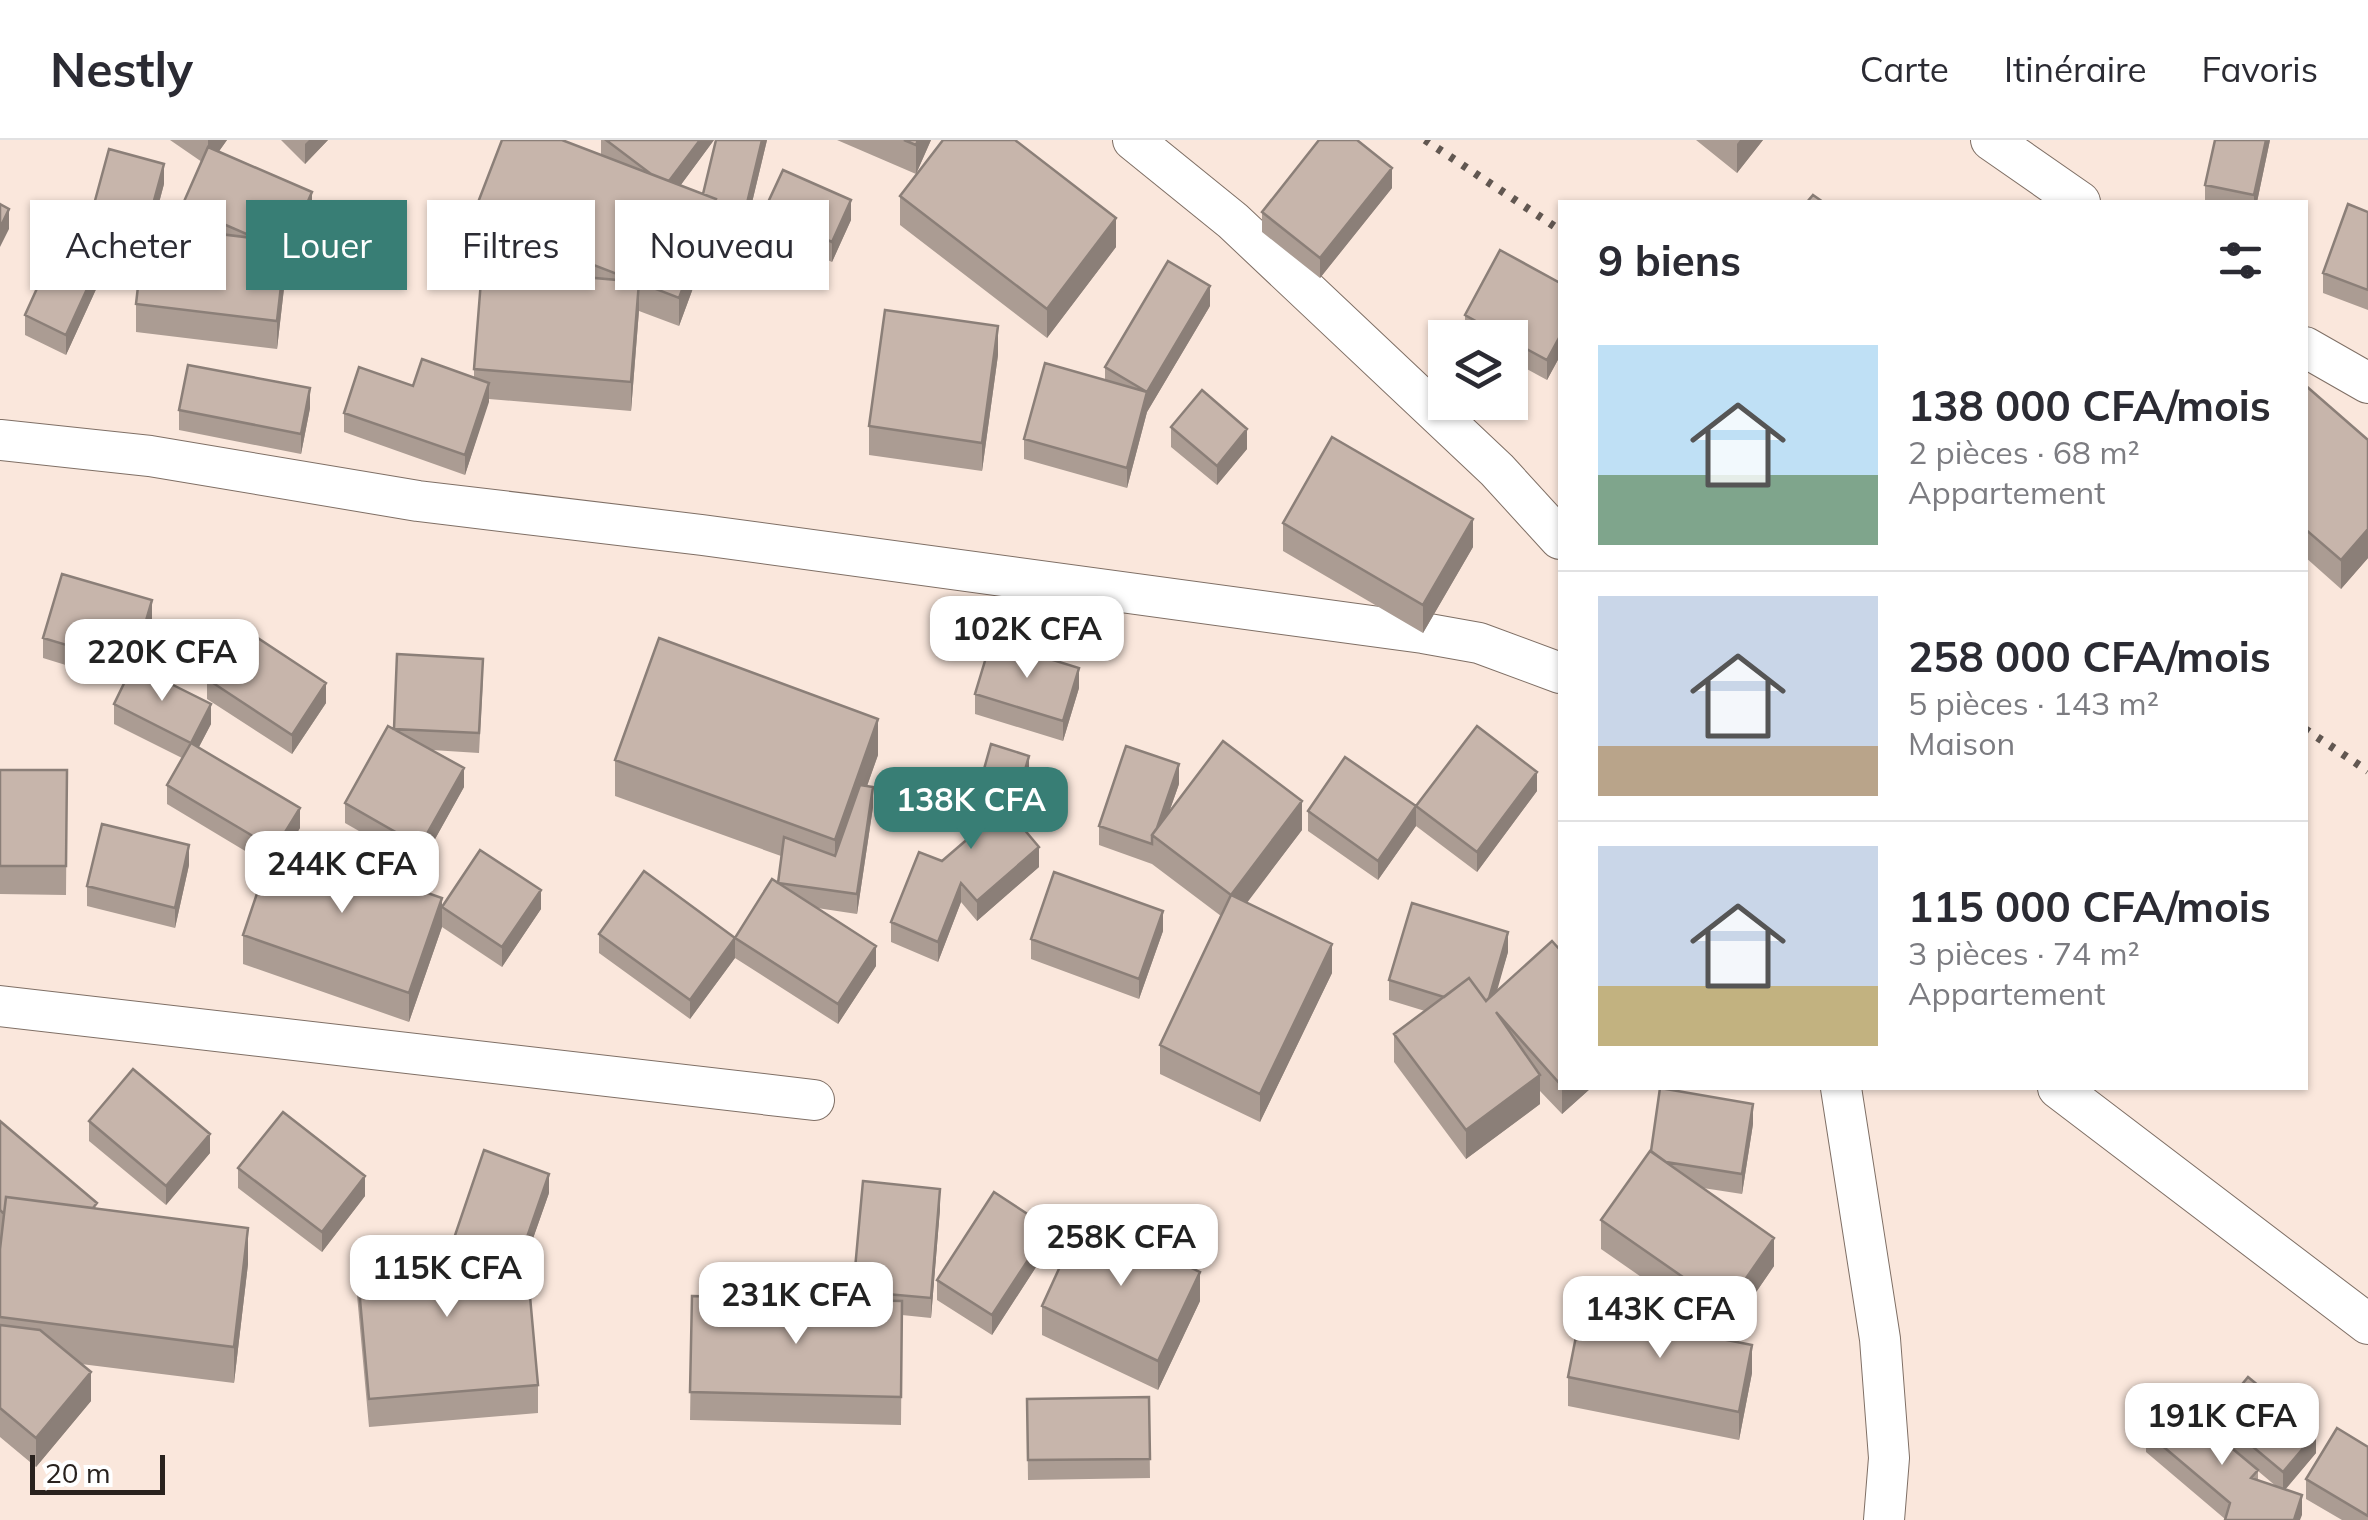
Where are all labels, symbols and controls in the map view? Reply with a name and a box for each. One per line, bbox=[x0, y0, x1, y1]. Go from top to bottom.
text: Nestly bbox=[50, 39, 193, 99]
text: Carte bbox=[1860, 47, 1949, 91]
text: Itinéraire bbox=[2004, 47, 2146, 91]
text: Favoris bbox=[2201, 47, 2318, 91]
chip: Acheter bbox=[30, 200, 226, 290]
chip: Louer bbox=[246, 200, 407, 290]
chip: Filtres bbox=[427, 200, 595, 290]
chip: Nouveau bbox=[615, 200, 829, 290]
icon: filters bbox=[2213, 233, 2268, 288]
text: 9 biens bbox=[1598, 234, 1741, 287]
map controls bbox=[1428, 320, 1528, 420]
button: layers bbox=[1428, 320, 1528, 420]
text: 138 000 CFA/mois bbox=[1908, 379, 2271, 432]
icon: home bbox=[1678, 385, 1798, 505]
text: 2 pièces · 68 m² bbox=[1908, 432, 2140, 472]
text: Appartement bbox=[1908, 472, 2106, 512]
pin: 102K CFA bbox=[924, 596, 1130, 681]
text: 102K CFA bbox=[952, 608, 1102, 648]
pin: 220K CFA bbox=[59, 619, 265, 704]
text: 258 000 CFA/mois bbox=[1908, 630, 2271, 683]
text: 220K CFA bbox=[87, 631, 237, 671]
icon: home bbox=[1678, 636, 1798, 756]
text: 5 pièces · 143 m² bbox=[1908, 683, 2159, 723]
text: Maison bbox=[1908, 723, 2015, 763]
pin: 138K CFA bbox=[868, 767, 1074, 852]
text: 138K CFA bbox=[896, 779, 1046, 819]
pin: 244K CFA bbox=[239, 831, 445, 916]
text: 244K CFA bbox=[267, 843, 417, 883]
text: 115 000 CFA/mois bbox=[1908, 880, 2271, 933]
icon: home bbox=[1678, 886, 1798, 1006]
text: 3 pièces · 74 m² bbox=[1908, 933, 2140, 973]
text: Appartement bbox=[1908, 973, 2106, 1013]
pin: 258K CFA bbox=[1018, 1204, 1224, 1289]
text: 258K CFA bbox=[1046, 1216, 1196, 1256]
pin: 115K CFA bbox=[344, 1235, 550, 1320]
text: 115K CFA bbox=[372, 1247, 522, 1287]
pin: 231K CFA bbox=[693, 1262, 899, 1347]
text: 231K CFA bbox=[721, 1274, 871, 1314]
pin: 143K CFA bbox=[1557, 1276, 1763, 1361]
text: 143K CFA bbox=[1585, 1288, 1735, 1328]
pin: 191K CFA bbox=[2119, 1383, 2325, 1468]
text: 191K CFA bbox=[2147, 1395, 2297, 1435]
scale bar bbox=[30, 1450, 165, 1494]
text: 20 m bbox=[45, 1455, 111, 1490]

